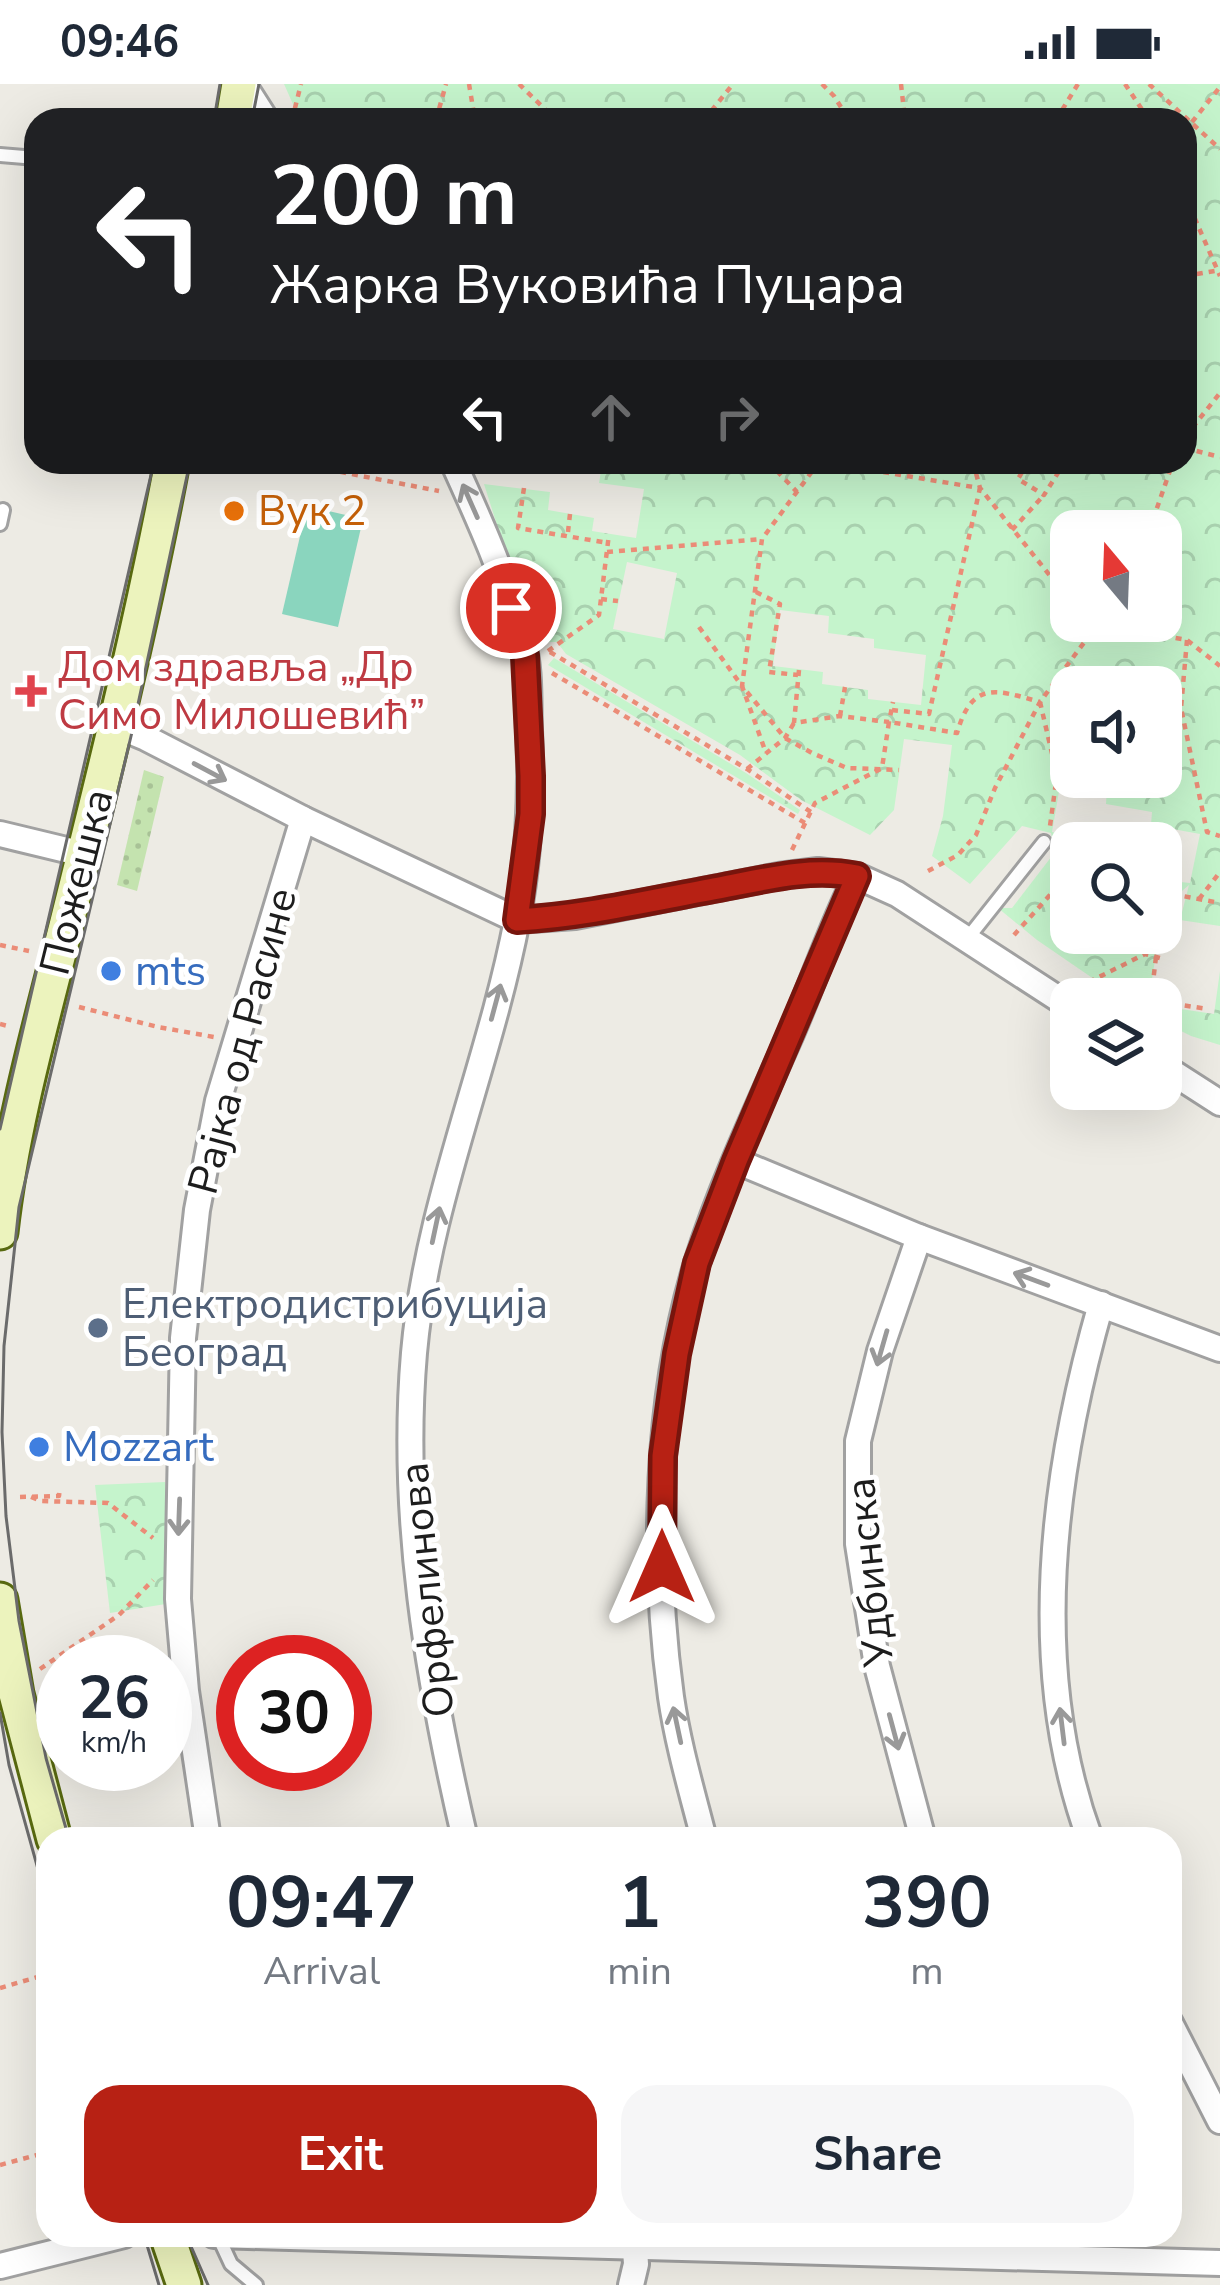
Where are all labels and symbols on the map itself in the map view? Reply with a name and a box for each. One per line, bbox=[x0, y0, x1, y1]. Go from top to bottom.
place label: Вук 2 bbox=[258, 483, 367, 540]
one-way arrow bbox=[458, 483, 480, 519]
marker: Вук 2 bbox=[221, 498, 247, 524]
north arrow bbox=[1050, 510, 1182, 642]
pin bbox=[460, 557, 562, 659]
place label: Дом здравља „Др Симо Милошевић” bbox=[58, 639, 425, 744]
marker: Дом здравља „Др Симо Милошевић” bbox=[15, 675, 47, 707]
one-way arrow bbox=[192, 761, 227, 784]
street label: Пожешка bbox=[26, 783, 128, 981]
street label: Рајка од Расине bbox=[175, 882, 311, 1200]
place label: mts bbox=[135, 943, 206, 1000]
marker: mts bbox=[98, 958, 124, 984]
one-way arrow bbox=[486, 984, 508, 1022]
one-way arrow bbox=[426, 1206, 449, 1244]
one-way arrow bbox=[1014, 1267, 1051, 1288]
place label: Електродистрибуција Београд bbox=[122, 1276, 548, 1381]
marker: Електродистрибуција Београд bbox=[85, 1315, 111, 1341]
one-way arrow bbox=[870, 1329, 892, 1367]
place label: Mozzart bbox=[63, 1419, 214, 1476]
marker: Mozzart bbox=[26, 1434, 52, 1460]
street label: Орфелинова bbox=[385, 1460, 469, 1720]
street label: Удбинска bbox=[832, 1475, 908, 1670]
one-way arrow bbox=[167, 1497, 190, 1536]
position arrow bbox=[599, 1504, 725, 1630]
speed limit sign: 30 bbox=[216, 1635, 372, 1791]
one-way arrow bbox=[665, 1707, 687, 1746]
one-way arrow bbox=[1050, 1707, 1072, 1746]
one-way arrow bbox=[884, 1712, 906, 1750]

